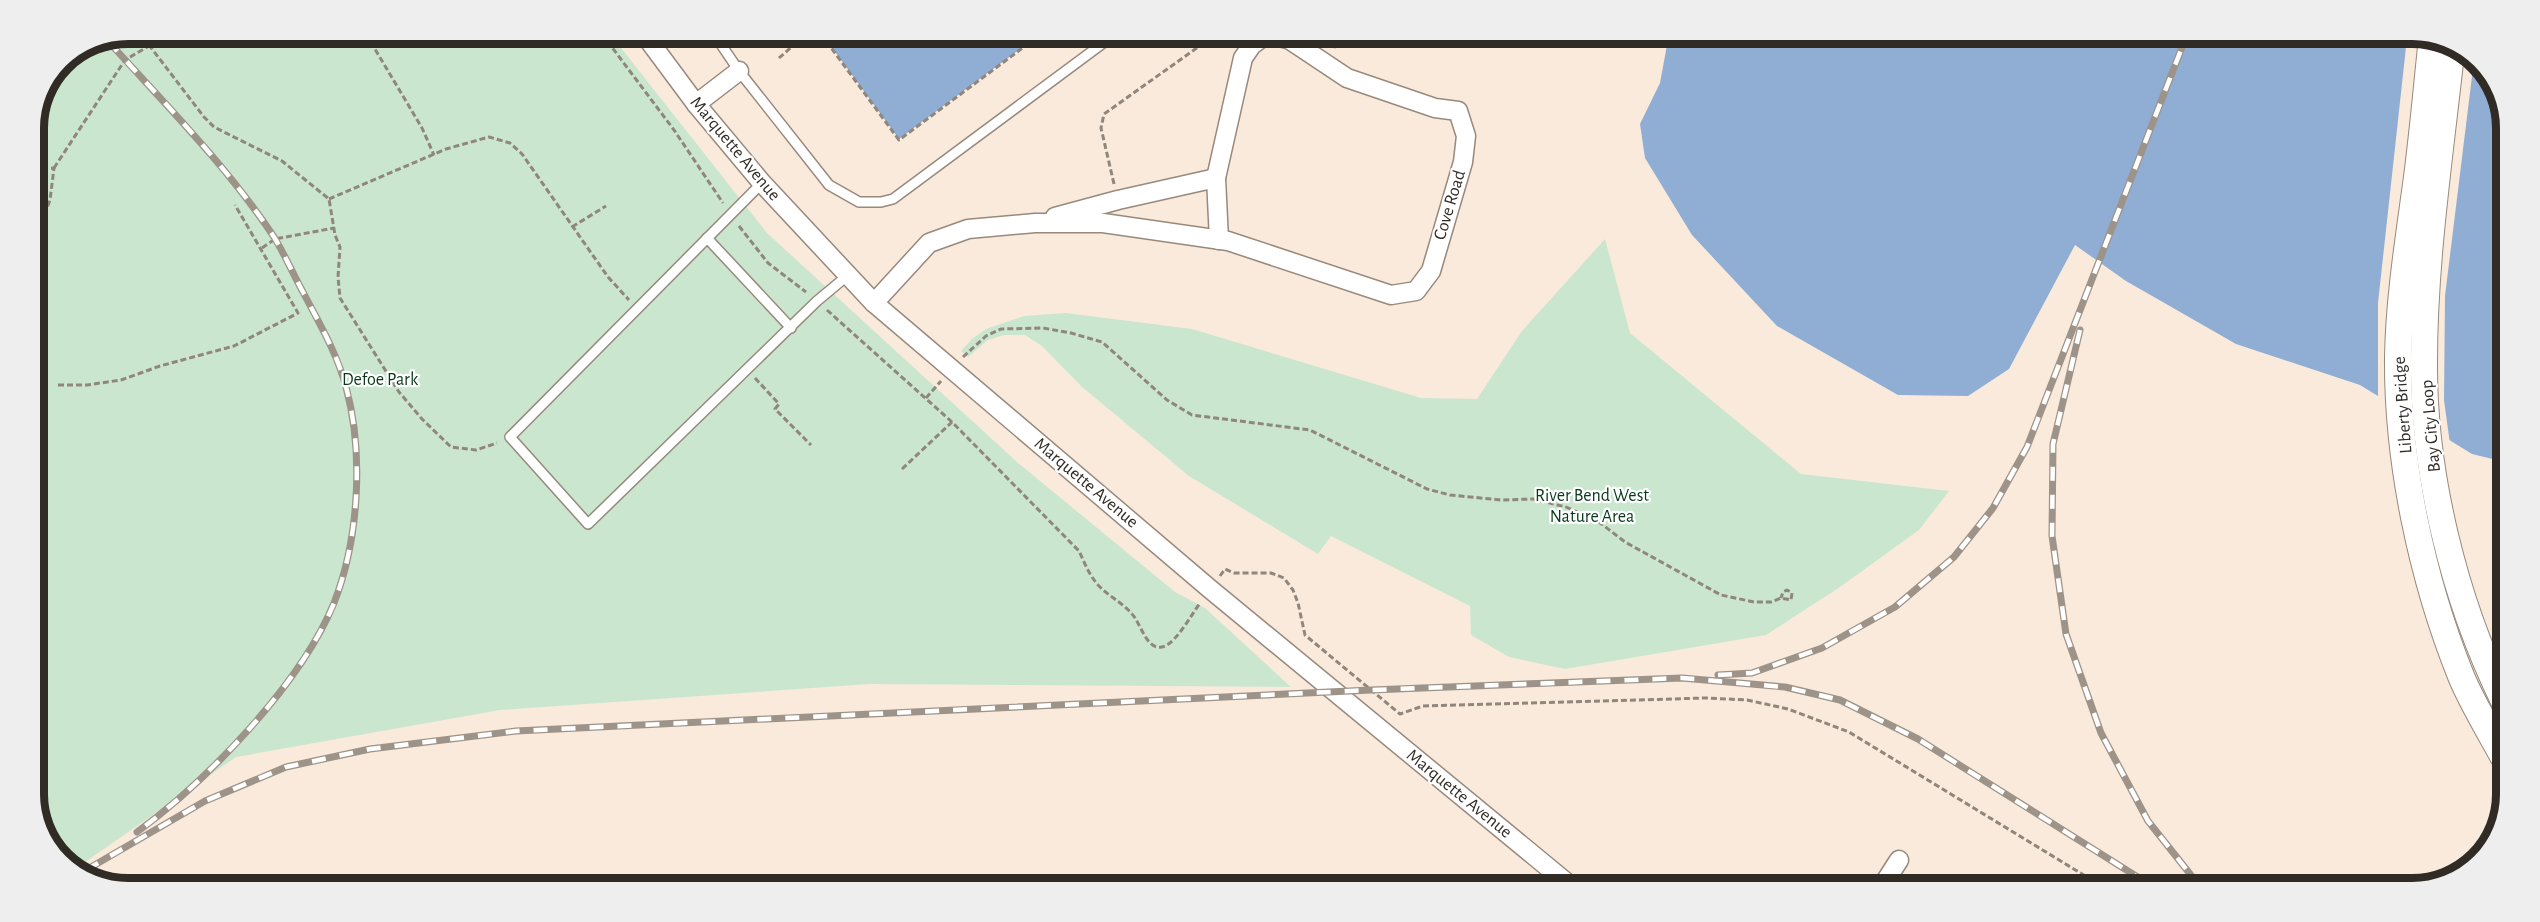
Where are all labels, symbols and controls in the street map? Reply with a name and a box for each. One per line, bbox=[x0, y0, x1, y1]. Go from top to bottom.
street label: Marquette Avenue bbox=[686, 94, 784, 204]
street label: Cove Road bbox=[1431, 168, 1469, 242]
street label: Liberty Bridge bbox=[2391, 356, 2415, 454]
park label: Defoe Park bbox=[342, 371, 419, 389]
street label: Bay City Loop bbox=[2418, 379, 2444, 473]
street label: Marquette Avenue bbox=[1031, 434, 1141, 532]
park label: River Bend West Nature Area bbox=[1535, 487, 1649, 526]
street label: Marquette Avenue bbox=[1403, 746, 1515, 842]

